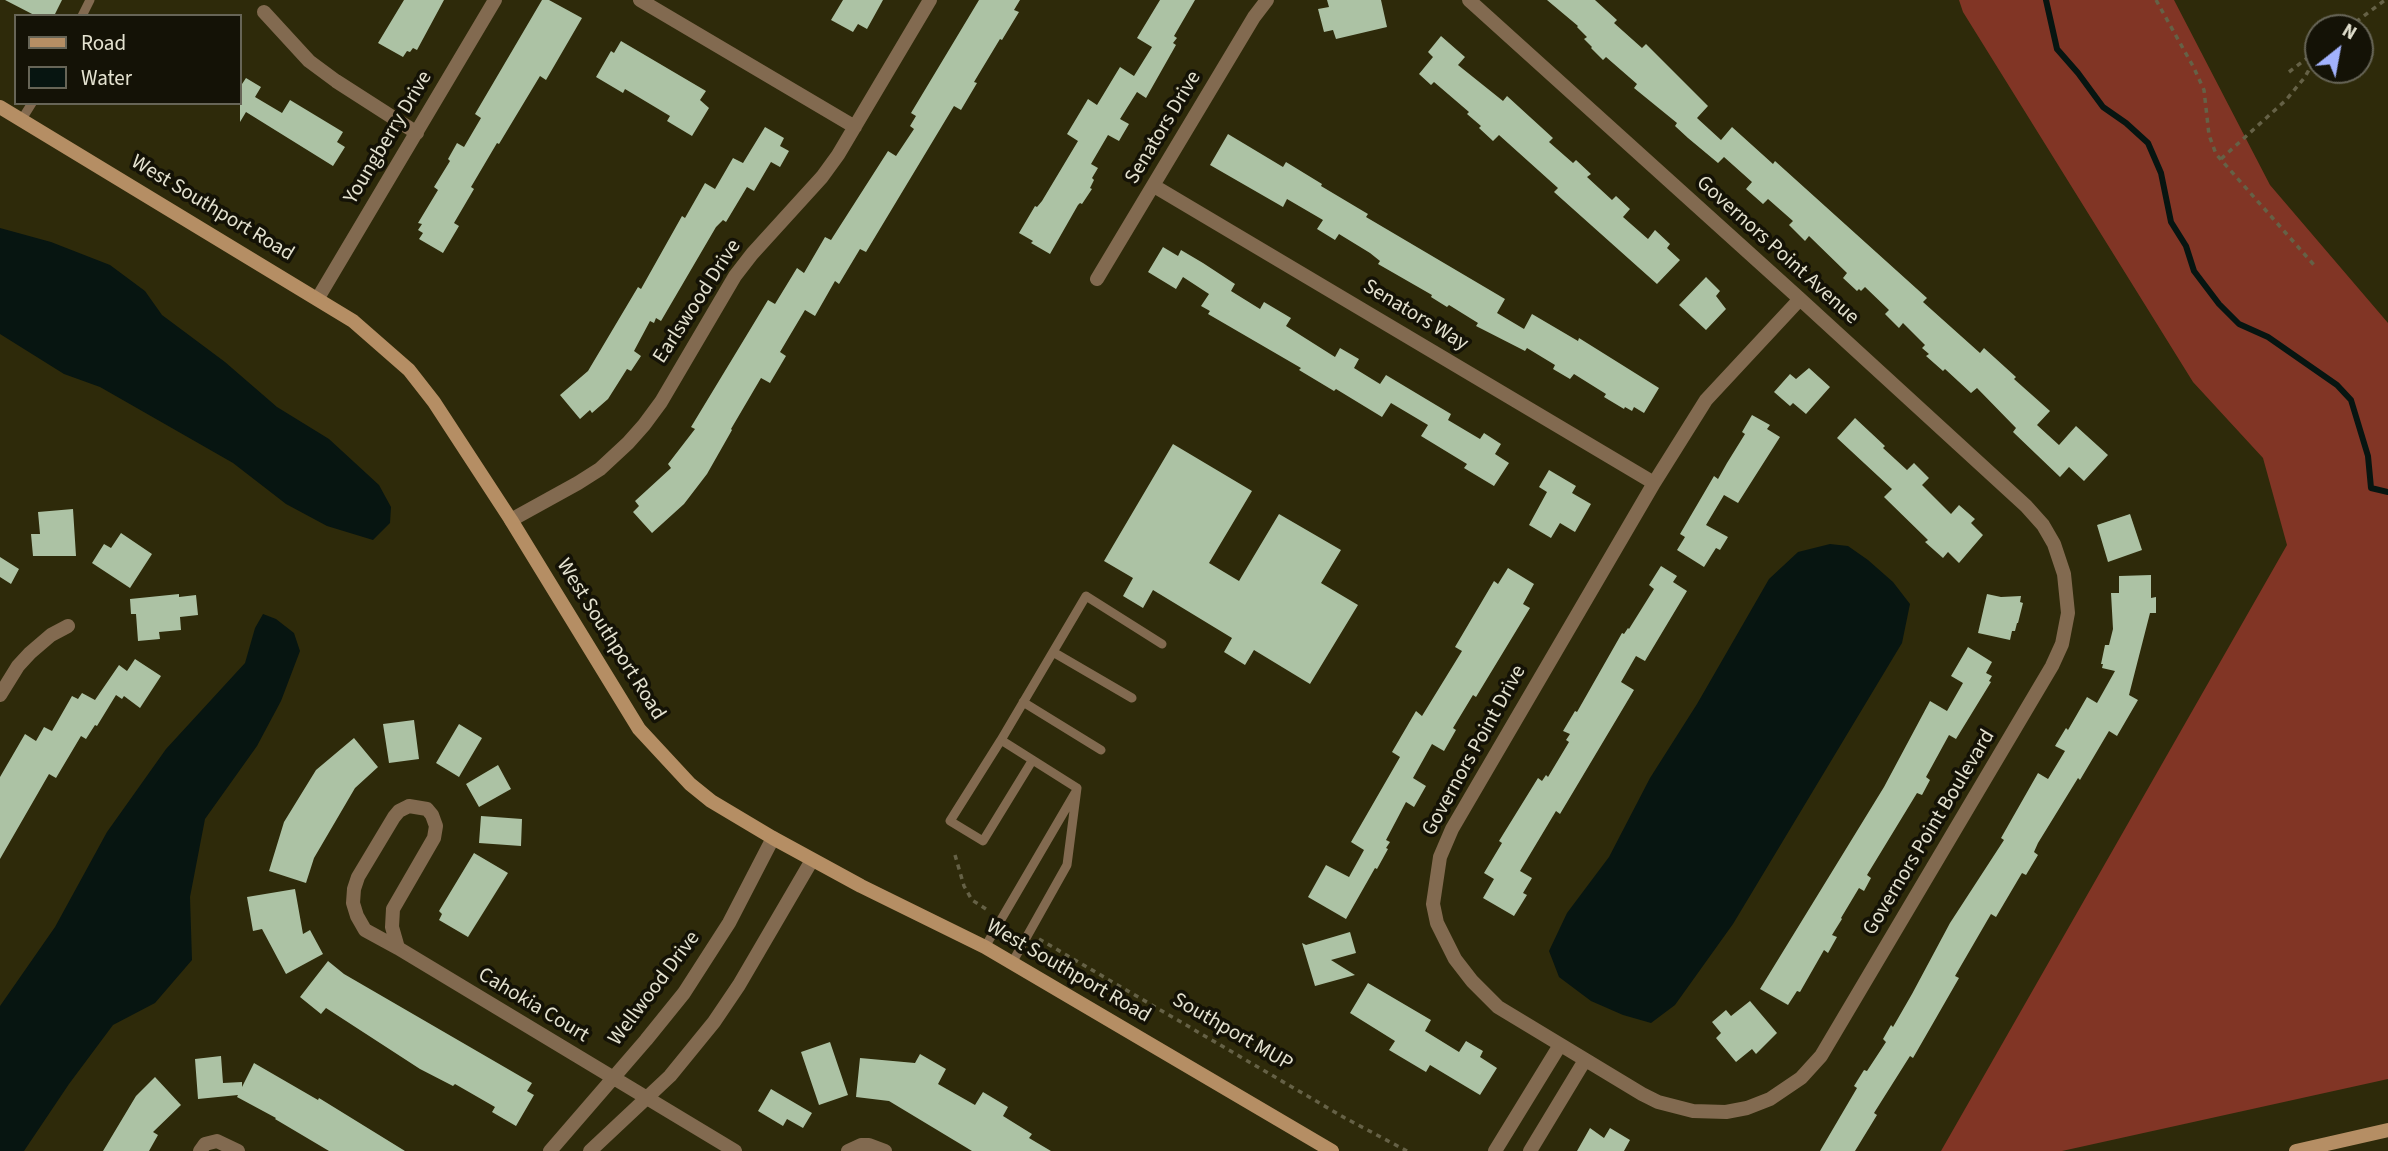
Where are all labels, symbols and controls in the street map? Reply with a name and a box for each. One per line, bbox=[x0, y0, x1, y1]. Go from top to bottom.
legend bbox=[14, 14, 242, 105]
north arrow bbox=[2304, 14, 2374, 84]
text: N bbox=[2337, 17, 2361, 47]
text: Road bbox=[81, 28, 126, 58]
text: Water bbox=[81, 63, 132, 93]
street label: Youngberry Drive bbox=[339, 67, 439, 209]
street label: Senators Drive bbox=[1120, 67, 1208, 189]
street label: West Southport Road bbox=[126, 150, 298, 268]
street label: Governors Point Avenue bbox=[1690, 171, 1864, 331]
street label: Earlswood Drive bbox=[649, 235, 747, 369]
street label: Senators Way bbox=[1358, 275, 1472, 357]
street label: West Southport Road bbox=[550, 555, 670, 725]
street label: Governors Point Drive bbox=[1418, 661, 1532, 841]
street label: Governors Point Boulevard bbox=[1859, 726, 2001, 940]
street label: West Southport Road bbox=[981, 915, 1155, 1029]
street label: Wellwood Drive bbox=[604, 927, 706, 1051]
street label: Cahokia Court bbox=[473, 963, 593, 1049]
street label: Southport MUP bbox=[1167, 988, 1297, 1078]

